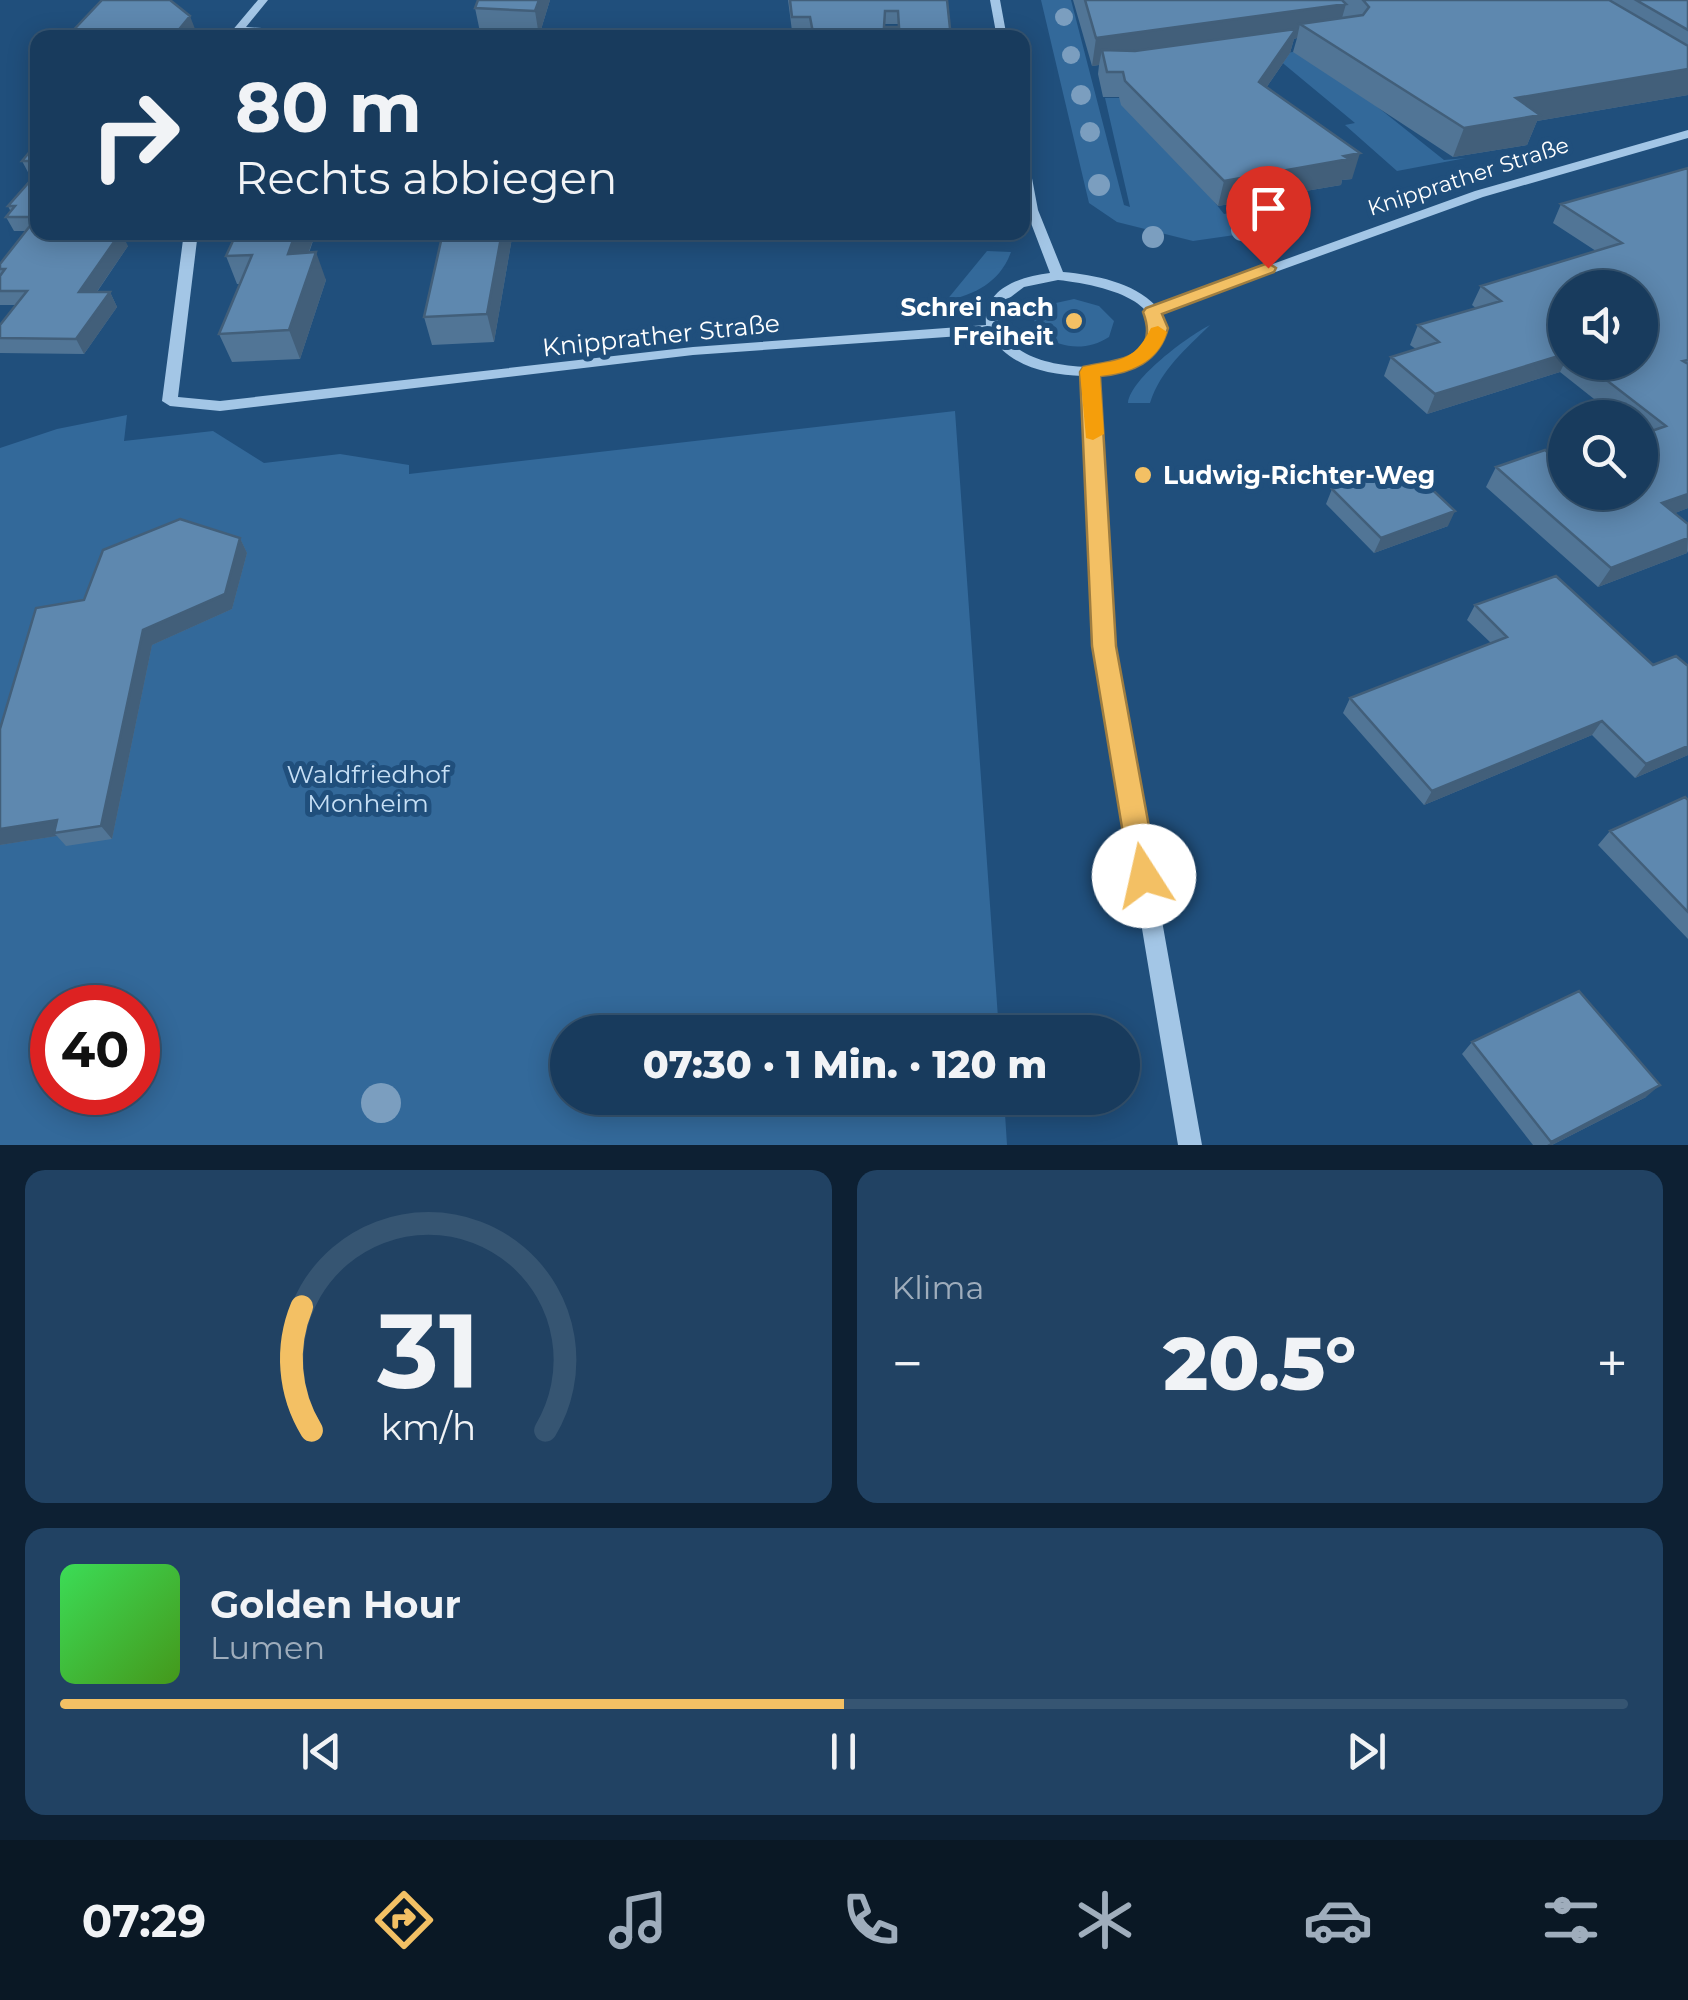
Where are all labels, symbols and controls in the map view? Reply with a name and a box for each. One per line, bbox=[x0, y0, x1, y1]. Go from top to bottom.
text: 80 m bbox=[235, 64, 422, 150]
icon: right bbox=[70, 70, 200, 200]
street label: Knipprather Straße bbox=[1364, 131, 1572, 222]
text: Rechts abbiegen bbox=[235, 150, 617, 205]
pin bbox=[1226, 166, 1311, 269]
icon: arrive bbox=[1241, 181, 1296, 236]
map controls bbox=[1548, 270, 1658, 510]
button: sound bbox=[1548, 270, 1658, 380]
place label: Schrei nach Freiheit bbox=[900, 292, 1054, 351]
street label: Knipprather Straße bbox=[541, 308, 781, 362]
marker: Schrei nach Freiheit bbox=[1063, 310, 1085, 332]
button: search bbox=[1548, 400, 1658, 510]
place label: Ludwig-Richter-Weg bbox=[1163, 460, 1435, 490]
marker: Ludwig-Richter-Weg bbox=[1132, 464, 1154, 486]
park label: Waldfriedhof Monheim bbox=[287, 759, 451, 818]
position arrow bbox=[1092, 824, 1196, 928]
speed limit sign: 40 bbox=[30, 985, 160, 1115]
text: 07:30 · 1 Min. · 120 m bbox=[643, 1041, 1047, 1088]
text: Klima bbox=[892, 1268, 984, 1307]
text: 31 bbox=[376, 1287, 479, 1414]
text: 20.5° bbox=[1163, 1317, 1356, 1409]
text: − bbox=[892, 1330, 923, 1397]
text: + bbox=[1596, 1330, 1628, 1397]
text: km/h bbox=[381, 1405, 476, 1449]
text: Golden Hour bbox=[210, 1581, 461, 1628]
text: Lumen bbox=[210, 1628, 325, 1667]
icon: previous bbox=[294, 1724, 349, 1779]
icon: pause bbox=[816, 1724, 871, 1779]
icon: next bbox=[1339, 1724, 1394, 1779]
icon: directions bbox=[369, 1885, 439, 1955]
icon: music bbox=[603, 1885, 673, 1955]
icon: phone bbox=[836, 1885, 906, 1955]
icon: climate bbox=[1070, 1885, 1140, 1955]
icon: car bbox=[1303, 1885, 1373, 1955]
icon: filters bbox=[1536, 1885, 1606, 1955]
text: 07:29 bbox=[82, 1893, 206, 1948]

